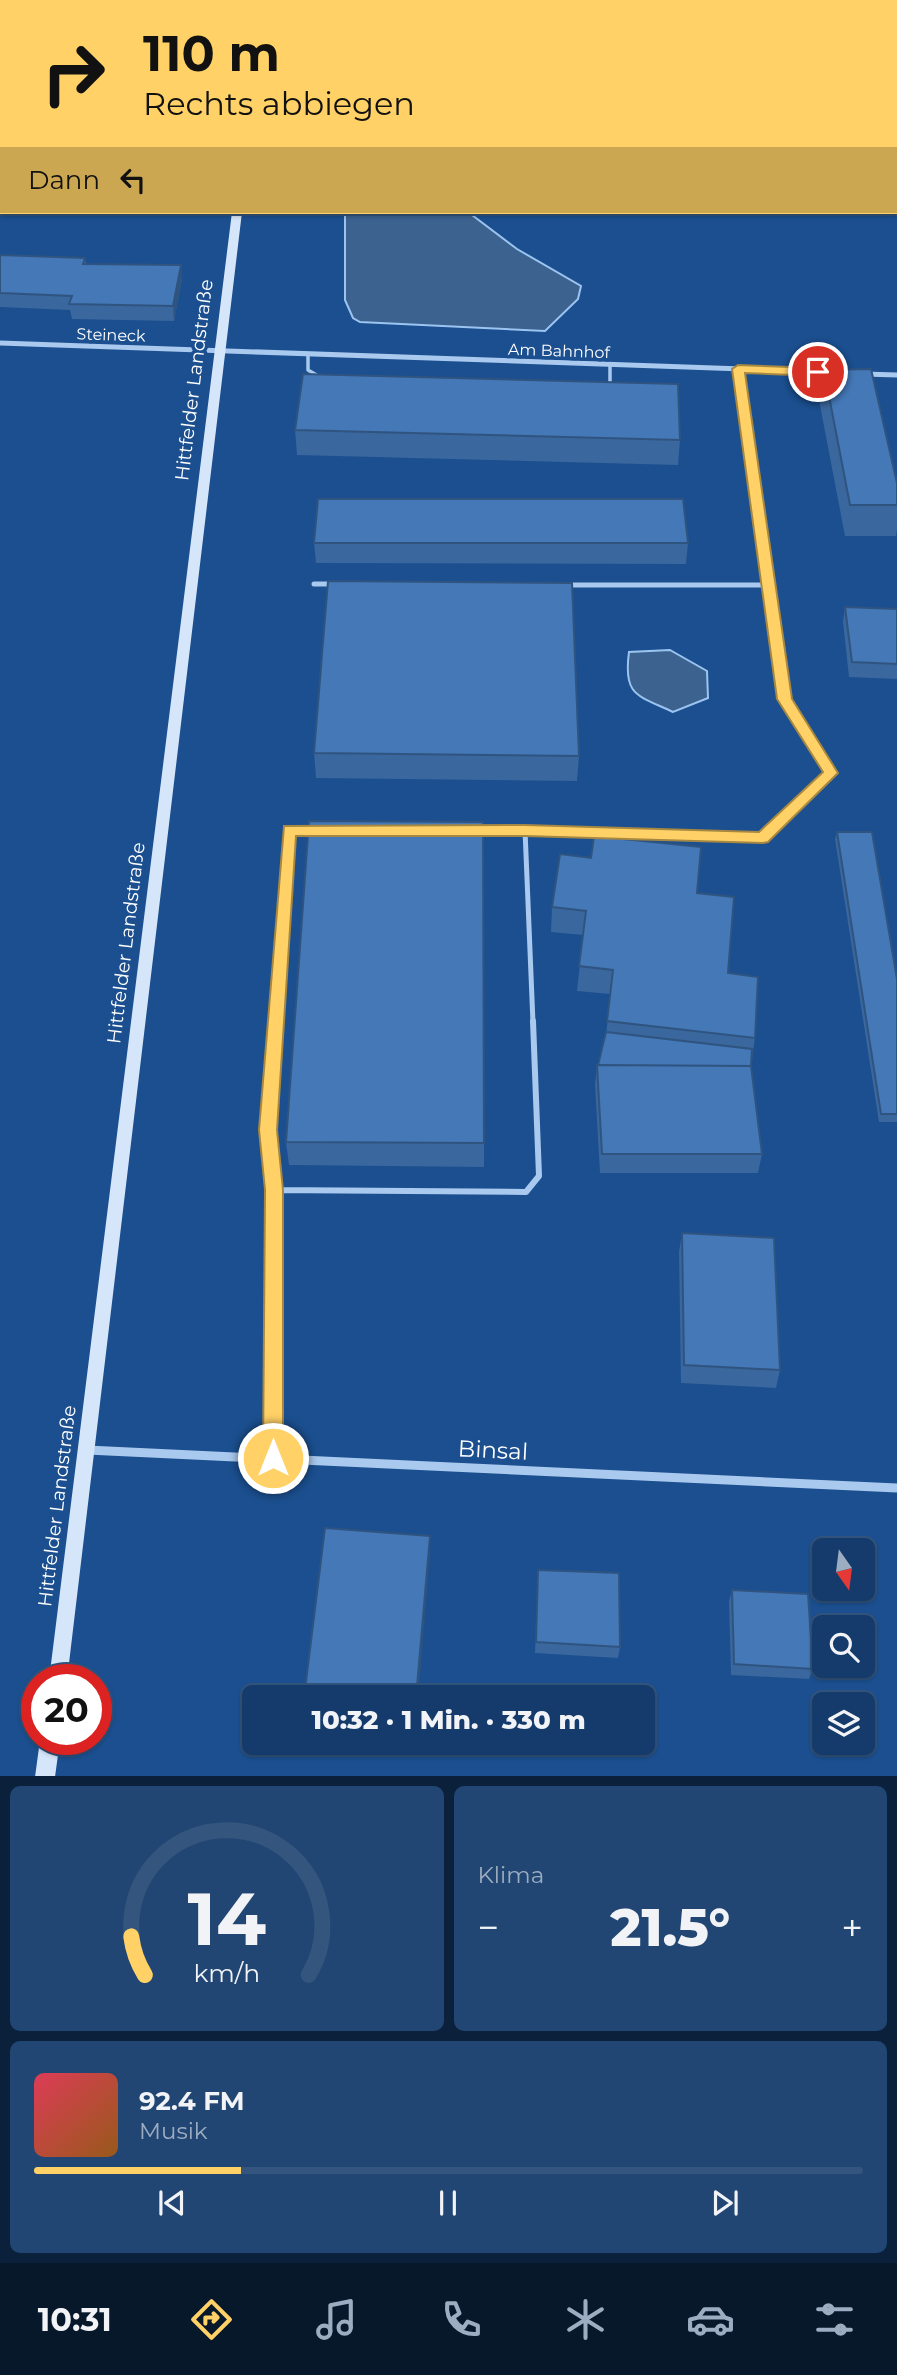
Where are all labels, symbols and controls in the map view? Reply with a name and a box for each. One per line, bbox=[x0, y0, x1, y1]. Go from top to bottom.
text: 110 m bbox=[143, 24, 280, 83]
icon: right bbox=[28, 28, 119, 119]
text: Rechts abbiegen bbox=[143, 84, 415, 123]
icon: left bbox=[114, 161, 152, 199]
text: Dann bbox=[28, 164, 100, 196]
street label: Hittfelder Landstraße bbox=[170, 278, 218, 482]
street label: Steineck bbox=[76, 324, 146, 346]
street label: Am Bahnhof bbox=[508, 340, 611, 362]
pin bbox=[788, 342, 848, 402]
icon: arrive bbox=[799, 353, 837, 391]
street label: Hittfelder Landstraße bbox=[102, 841, 150, 1045]
street label: Hittfelder Landstraße bbox=[33, 1404, 81, 1608]
position arrow bbox=[236, 1421, 310, 1495]
street label: Binsal bbox=[457, 1434, 529, 1466]
north arrow bbox=[812, 1538, 875, 1601]
map controls bbox=[812, 1538, 875, 1755]
button: search bbox=[812, 1615, 875, 1678]
speed limit sign: 20 bbox=[21, 1664, 112, 1755]
button: layers bbox=[812, 1692, 875, 1755]
text: 10:32 · 1 Min. · 330 m bbox=[311, 1704, 586, 1736]
text: Klima bbox=[478, 1861, 544, 1889]
text: 14 bbox=[187, 1875, 266, 1963]
text: 21.5° bbox=[610, 1896, 730, 1959]
text: − bbox=[478, 1904, 499, 1951]
text: + bbox=[841, 1904, 863, 1951]
text: km/h bbox=[193, 1957, 260, 1987]
text: 92.4 FM bbox=[139, 2085, 245, 2117]
text: Musik bbox=[139, 2117, 208, 2145]
icon: previous bbox=[153, 2184, 191, 2222]
icon: pause bbox=[429, 2184, 467, 2222]
icon: next bbox=[706, 2184, 744, 2222]
icon: directions bbox=[187, 2295, 236, 2344]
icon: music bbox=[312, 2295, 361, 2344]
icon: phone bbox=[437, 2295, 486, 2344]
icon: climate bbox=[561, 2295, 610, 2344]
icon: car bbox=[686, 2295, 735, 2344]
icon: filters bbox=[810, 2295, 859, 2344]
text: 10:31 bbox=[38, 2300, 112, 2339]

